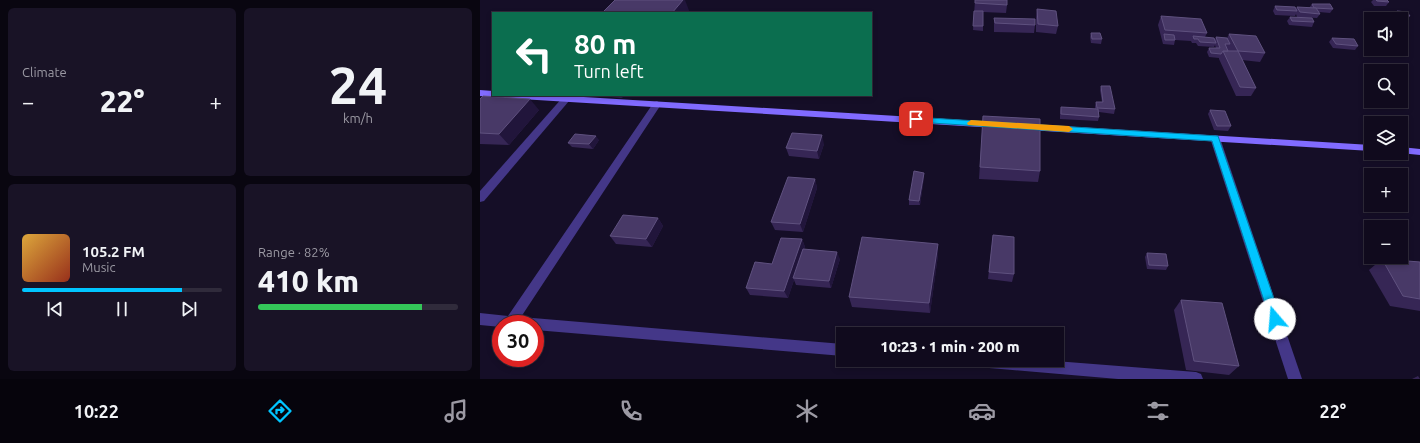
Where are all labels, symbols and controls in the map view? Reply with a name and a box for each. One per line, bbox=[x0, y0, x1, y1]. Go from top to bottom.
map controls bbox=[1364, 12, 1408, 264]
button: sound bbox=[1364, 12, 1408, 56]
icon: left bbox=[508, 28, 560, 80]
text: 80 m bbox=[574, 28, 636, 59]
text: 24 bbox=[329, 56, 387, 114]
text: Turn left bbox=[574, 61, 644, 81]
button: search bbox=[1364, 64, 1408, 108]
text: Climate bbox=[22, 65, 67, 79]
text: 22° bbox=[100, 84, 144, 118]
text: − bbox=[22, 89, 34, 114]
text: + bbox=[210, 89, 222, 114]
pin bbox=[899, 102, 933, 136]
icon: arrive bbox=[905, 108, 927, 130]
text: km/h bbox=[343, 111, 373, 125]
button: layers bbox=[1364, 116, 1408, 160]
button: + bbox=[1364, 168, 1408, 212]
button: − bbox=[1364, 220, 1408, 264]
text: 105.2 FM bbox=[82, 243, 145, 260]
text: Range · 82% bbox=[258, 245, 330, 259]
text: Music bbox=[82, 260, 116, 274]
text: 410 km bbox=[258, 264, 359, 298]
icon: previous bbox=[44, 298, 66, 320]
icon: pause bbox=[111, 298, 133, 320]
icon: next bbox=[178, 298, 200, 320]
position arrow bbox=[1254, 298, 1296, 340]
speed limit sign: 30 bbox=[492, 315, 544, 367]
text: 10:23 · 1 min · 200 m bbox=[880, 338, 1020, 355]
icon: directions bbox=[266, 397, 294, 425]
icon: music bbox=[442, 397, 470, 425]
icon: phone bbox=[617, 397, 645, 425]
icon: climate bbox=[793, 397, 821, 425]
icon: car bbox=[968, 397, 996, 425]
icon: filters bbox=[1144, 397, 1172, 425]
text: 10:22 bbox=[74, 401, 119, 421]
text: 22° bbox=[1320, 401, 1346, 421]

